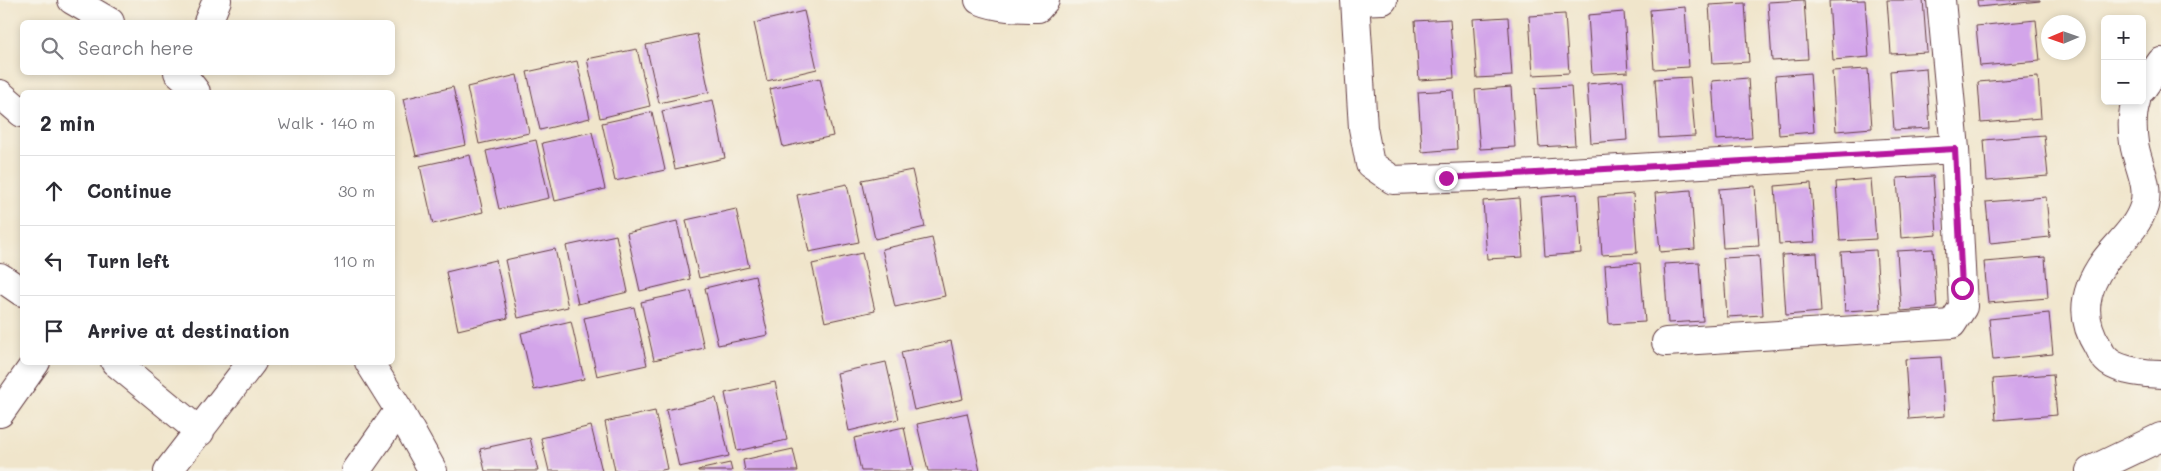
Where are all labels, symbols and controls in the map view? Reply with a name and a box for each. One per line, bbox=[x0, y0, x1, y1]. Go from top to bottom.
north arrow bbox=[2041, 15, 2086, 60]
map controls bbox=[2101, 15, 2146, 105]
button: + bbox=[2101, 15, 2146, 60]
search box bbox=[20, 20, 395, 75]
icon: search bbox=[38, 34, 66, 62]
text: Search here bbox=[78, 35, 194, 60]
button: − bbox=[2101, 60, 2146, 105]
text: 2 min bbox=[40, 109, 95, 136]
text: Walk · 140 m bbox=[277, 112, 375, 133]
route end bbox=[1435, 167, 1458, 190]
icon: ahead bbox=[40, 177, 68, 205]
text: Continue bbox=[87, 178, 172, 203]
text: 30 m bbox=[338, 180, 375, 201]
icon: left bbox=[40, 247, 68, 275]
text: Turn left bbox=[87, 248, 170, 273]
text: 110 m bbox=[333, 250, 375, 271]
route start bbox=[1951, 277, 1974, 300]
icon: arrive bbox=[40, 317, 68, 345]
text: Arrive at destination bbox=[87, 318, 290, 343]

